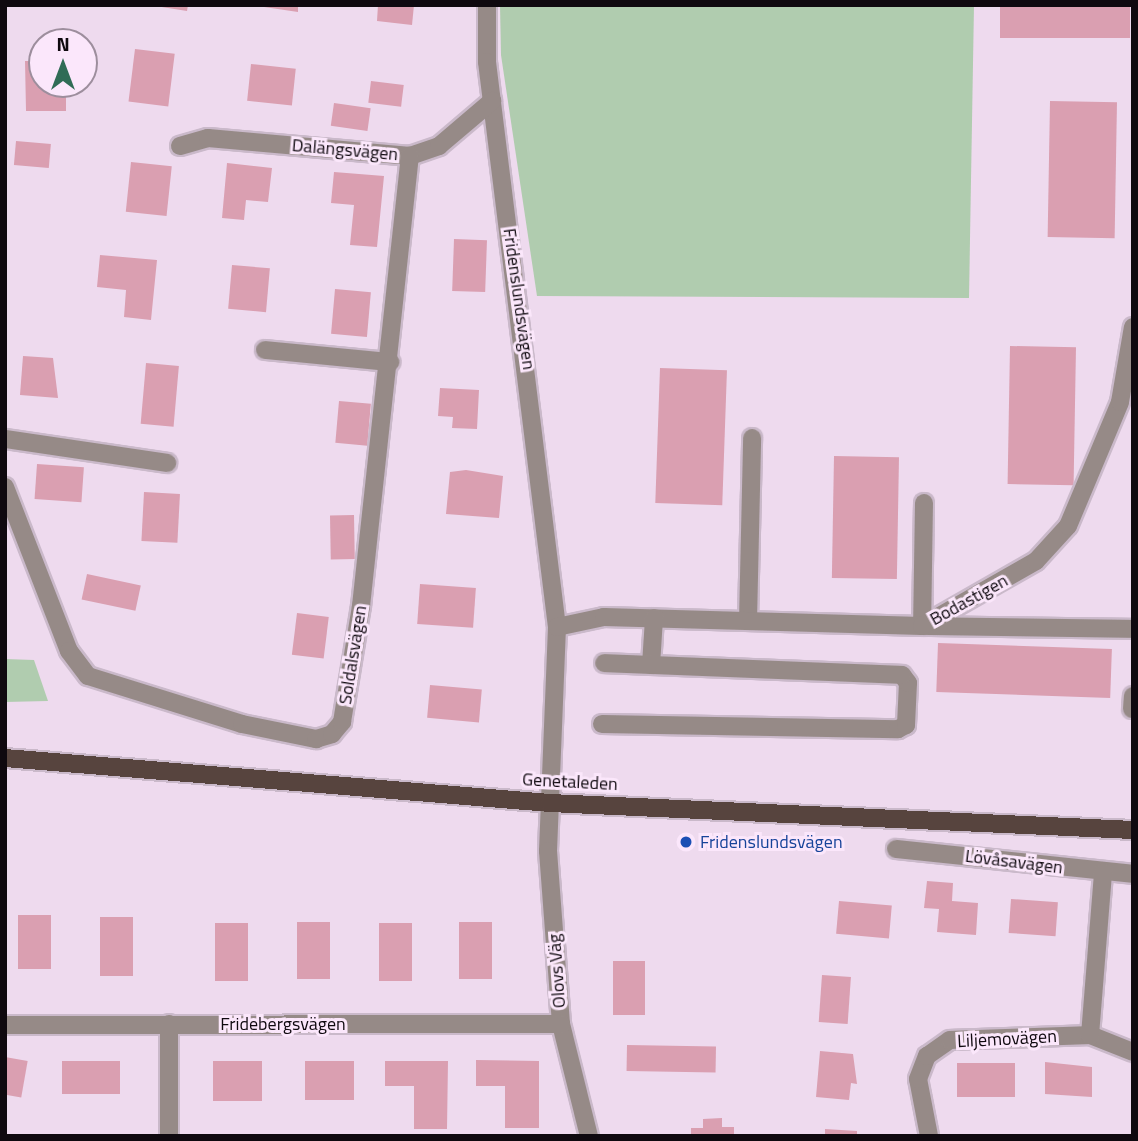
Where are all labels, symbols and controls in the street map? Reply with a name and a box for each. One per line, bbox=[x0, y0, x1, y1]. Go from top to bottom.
north arrow bbox=[28, 28, 98, 98]
text: N bbox=[56, 29, 70, 58]
street label: Dalängsvägen bbox=[291, 135, 399, 165]
street label: Fridenslundsvägen bbox=[498, 227, 540, 371]
street label: Bodastigen bbox=[926, 570, 1012, 630]
street label: Soldalsvägen bbox=[335, 604, 371, 706]
street label: Genetaleden bbox=[522, 769, 618, 795]
place label: Fridenslundsvägen bbox=[700, 831, 843, 853]
marker: Fridenslundsvägen bbox=[678, 834, 694, 850]
street label: Lövåsavägen bbox=[964, 845, 1064, 879]
street label: Olovs Väg bbox=[544, 933, 570, 1009]
street label: Fridebergsvägen bbox=[220, 1013, 346, 1035]
street label: Liljemovägen bbox=[957, 1026, 1057, 1052]

